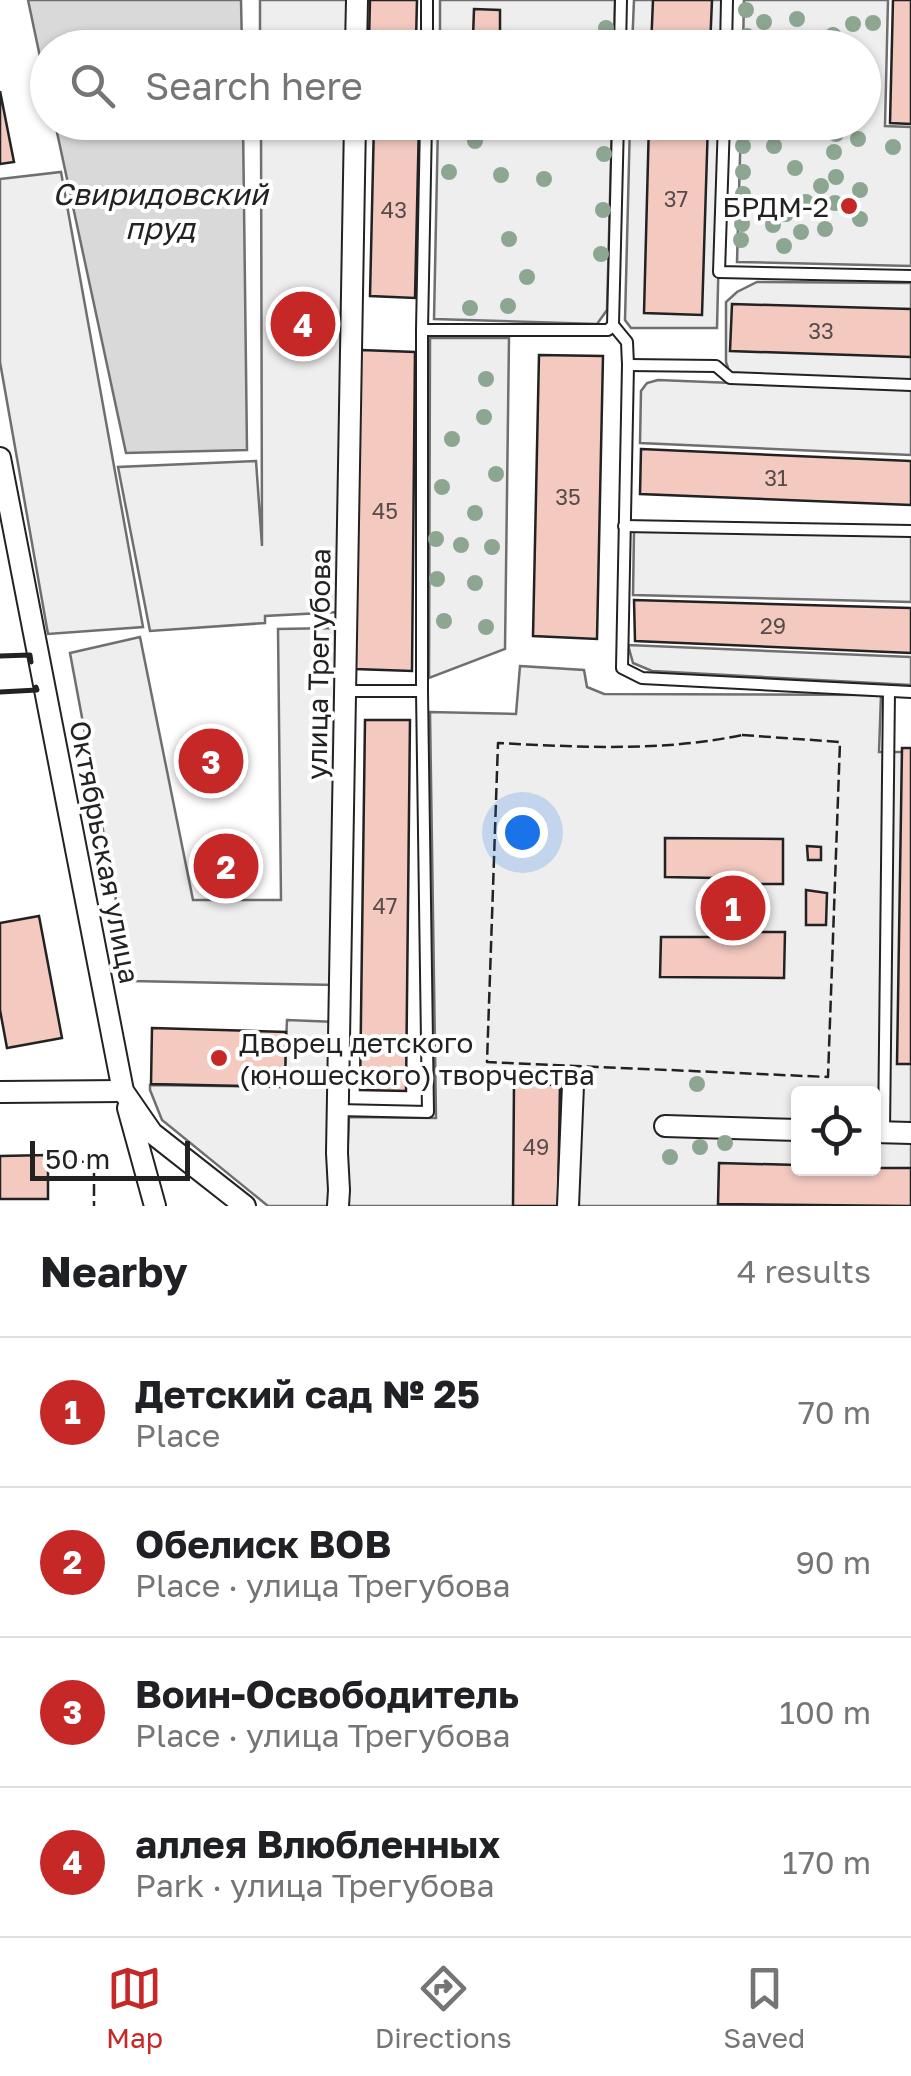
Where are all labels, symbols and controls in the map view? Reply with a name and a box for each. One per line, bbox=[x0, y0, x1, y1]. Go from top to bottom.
search box bbox=[30, 30, 881, 140]
icon: search bbox=[65, 58, 120, 113]
text: Search here bbox=[145, 63, 363, 108]
water label: Свиридовский пруд bbox=[52, 176, 270, 246]
house number: 37 bbox=[664, 185, 688, 212]
place label: БРДМ-2 bbox=[722, 190, 829, 223]
marker: БРДМ-2 bbox=[838, 195, 860, 217]
house number: 43 bbox=[381, 196, 407, 223]
pin: 4 bbox=[270, 286, 336, 362]
house number: 33 bbox=[808, 317, 834, 344]
house number: 31 bbox=[764, 464, 788, 491]
house number: 35 bbox=[555, 483, 581, 510]
house number: 45 bbox=[372, 497, 398, 524]
street label: улица Трегубова bbox=[299, 548, 337, 780]
house number: 29 bbox=[760, 612, 786, 639]
street label: Октябрьская улица bbox=[63, 718, 147, 986]
pin: 3 bbox=[178, 724, 244, 798]
your location bbox=[497, 807, 548, 858]
pin: 2 bbox=[194, 828, 258, 904]
pin: 1 bbox=[700, 870, 766, 946]
house number: 47 bbox=[372, 892, 398, 919]
place label: Дворец детского (юношеского) творчества bbox=[239, 1026, 595, 1091]
marker: Дворец детского (юношеского) творчества bbox=[208, 1047, 230, 1069]
map controls bbox=[791, 1086, 881, 1176]
button: locate bbox=[791, 1086, 881, 1176]
house number: 49 bbox=[523, 1133, 549, 1160]
scale bar bbox=[30, 1136, 190, 1180]
text: 50 m bbox=[45, 1142, 110, 1175]
text: Nearby bbox=[40, 1246, 188, 1296]
text: 4 results bbox=[737, 1252, 871, 1290]
text: Детский сад № 25 bbox=[135, 1371, 480, 1416]
text: 1 bbox=[64, 1393, 81, 1431]
text: 70 m bbox=[798, 1393, 871, 1431]
text: Place bbox=[135, 1416, 220, 1454]
text: Обелиск ВОВ bbox=[135, 1521, 391, 1566]
text: 2 bbox=[63, 1543, 82, 1581]
text: 90 m bbox=[795, 1543, 871, 1581]
text: Place · улица Трегубова bbox=[135, 1566, 511, 1604]
text: Воин-Освободитель bbox=[135, 1671, 519, 1716]
text: 3 bbox=[63, 1693, 82, 1731]
text: 100 m bbox=[779, 1693, 871, 1731]
text: Place · улица Трегубова bbox=[135, 1716, 511, 1754]
text: аллея Влюбленных bbox=[135, 1821, 500, 1866]
text: 4 bbox=[62, 1843, 83, 1881]
text: 170 m bbox=[782, 1843, 871, 1881]
text: Park · улица Трегубова bbox=[135, 1866, 495, 1904]
tab: Map bbox=[106, 1961, 163, 2054]
tab: Directions bbox=[375, 1961, 512, 2054]
tab: Saved bbox=[723, 1961, 805, 2054]

